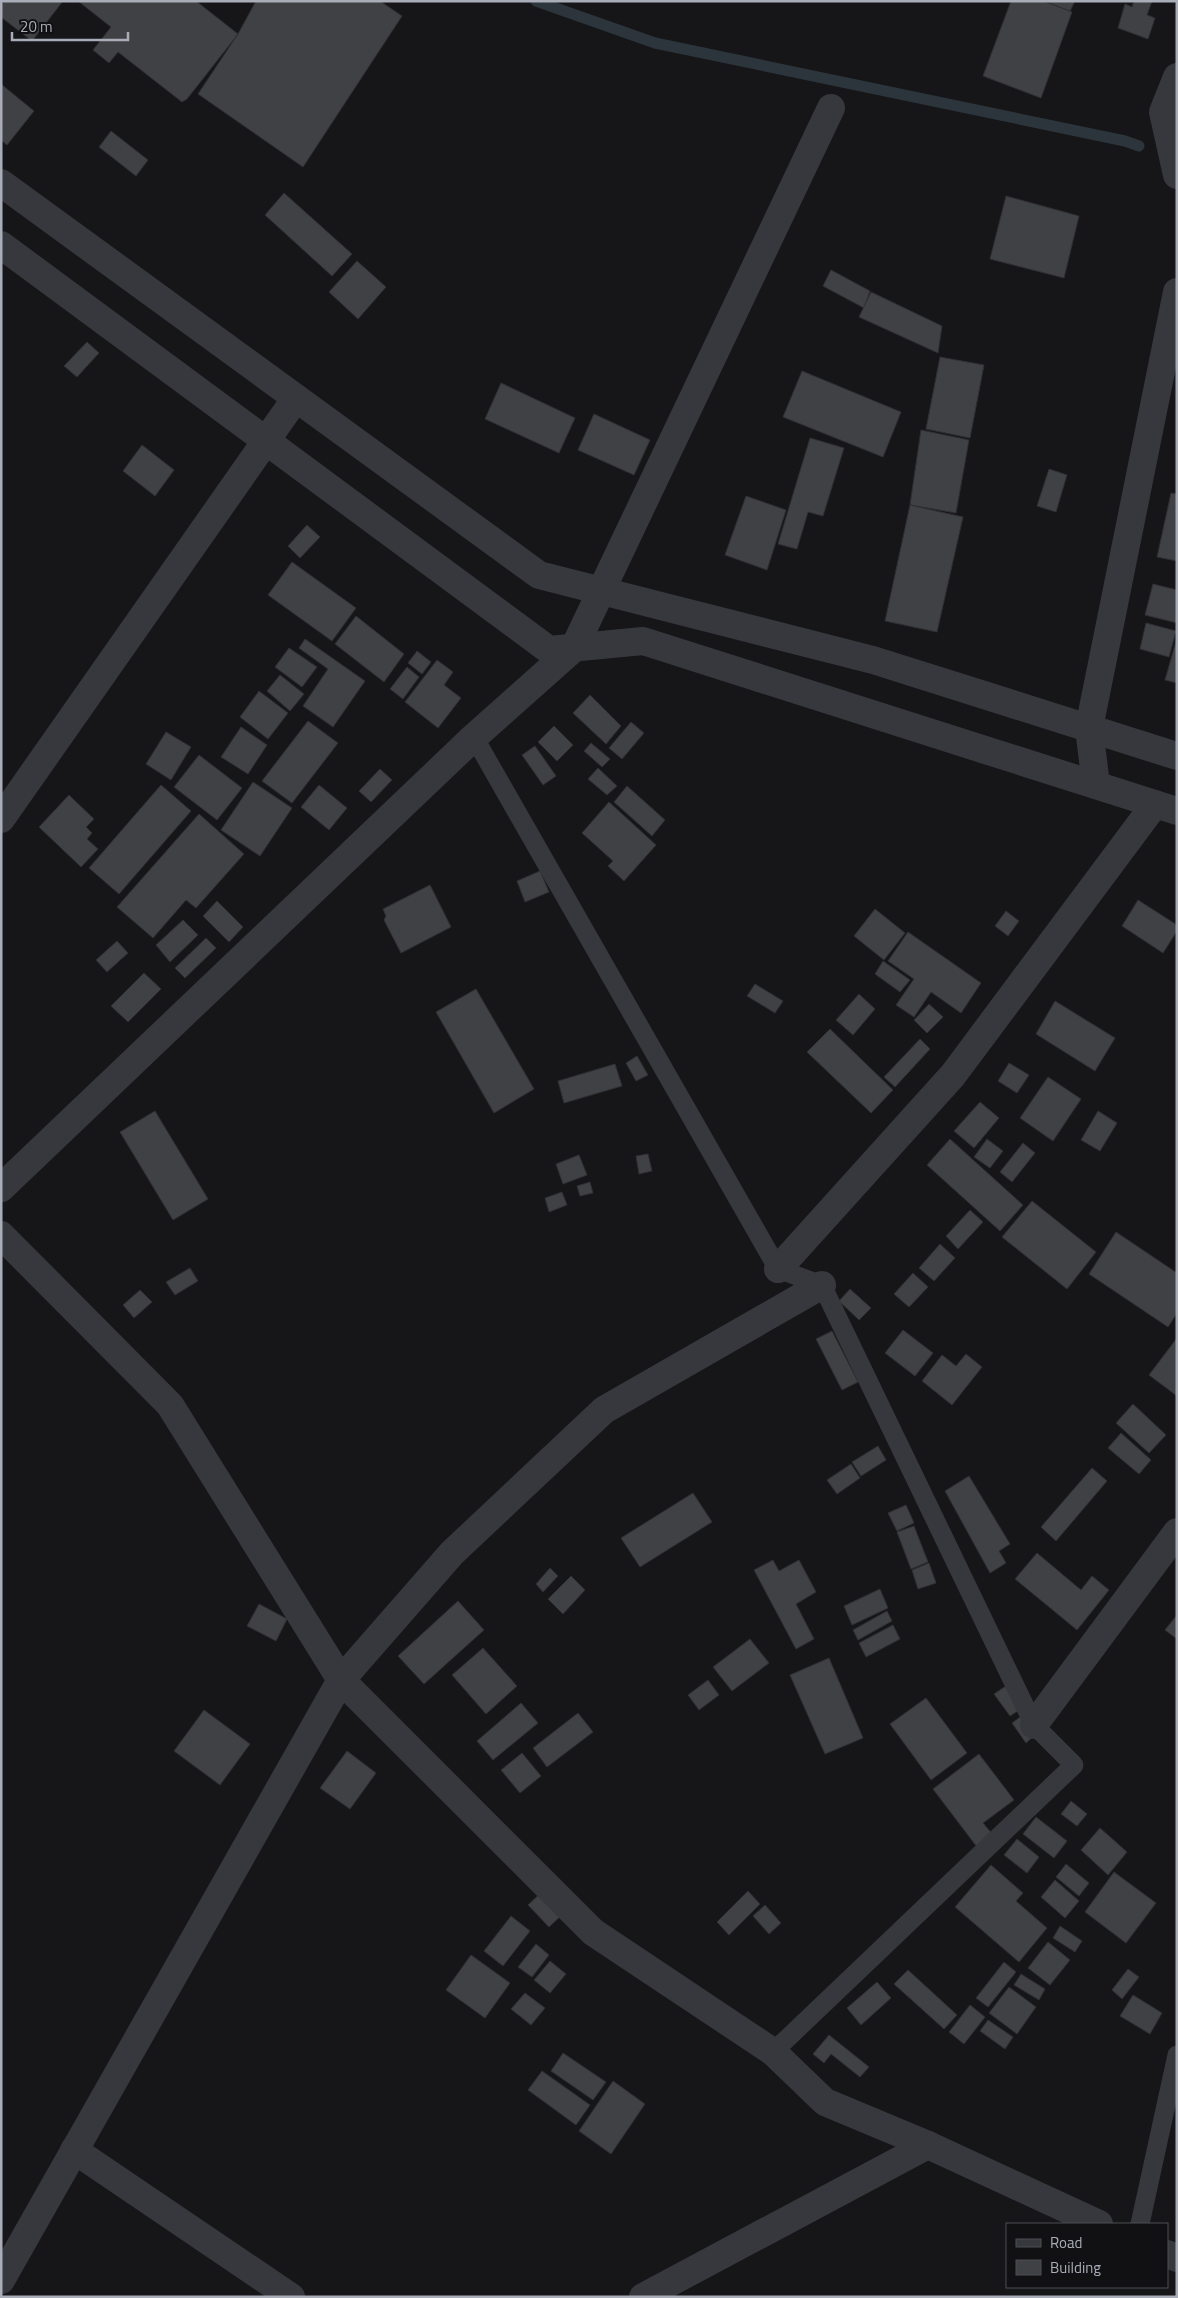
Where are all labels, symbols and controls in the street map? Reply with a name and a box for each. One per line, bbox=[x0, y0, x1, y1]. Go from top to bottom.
scale bar bbox=[12, 10, 129, 42]
text: 20 m bbox=[20, 15, 53, 38]
legend bbox=[1006, 2223, 1168, 2288]
text: Road bbox=[1050, 2231, 1082, 2254]
text: Building bbox=[1050, 2256, 1101, 2279]

